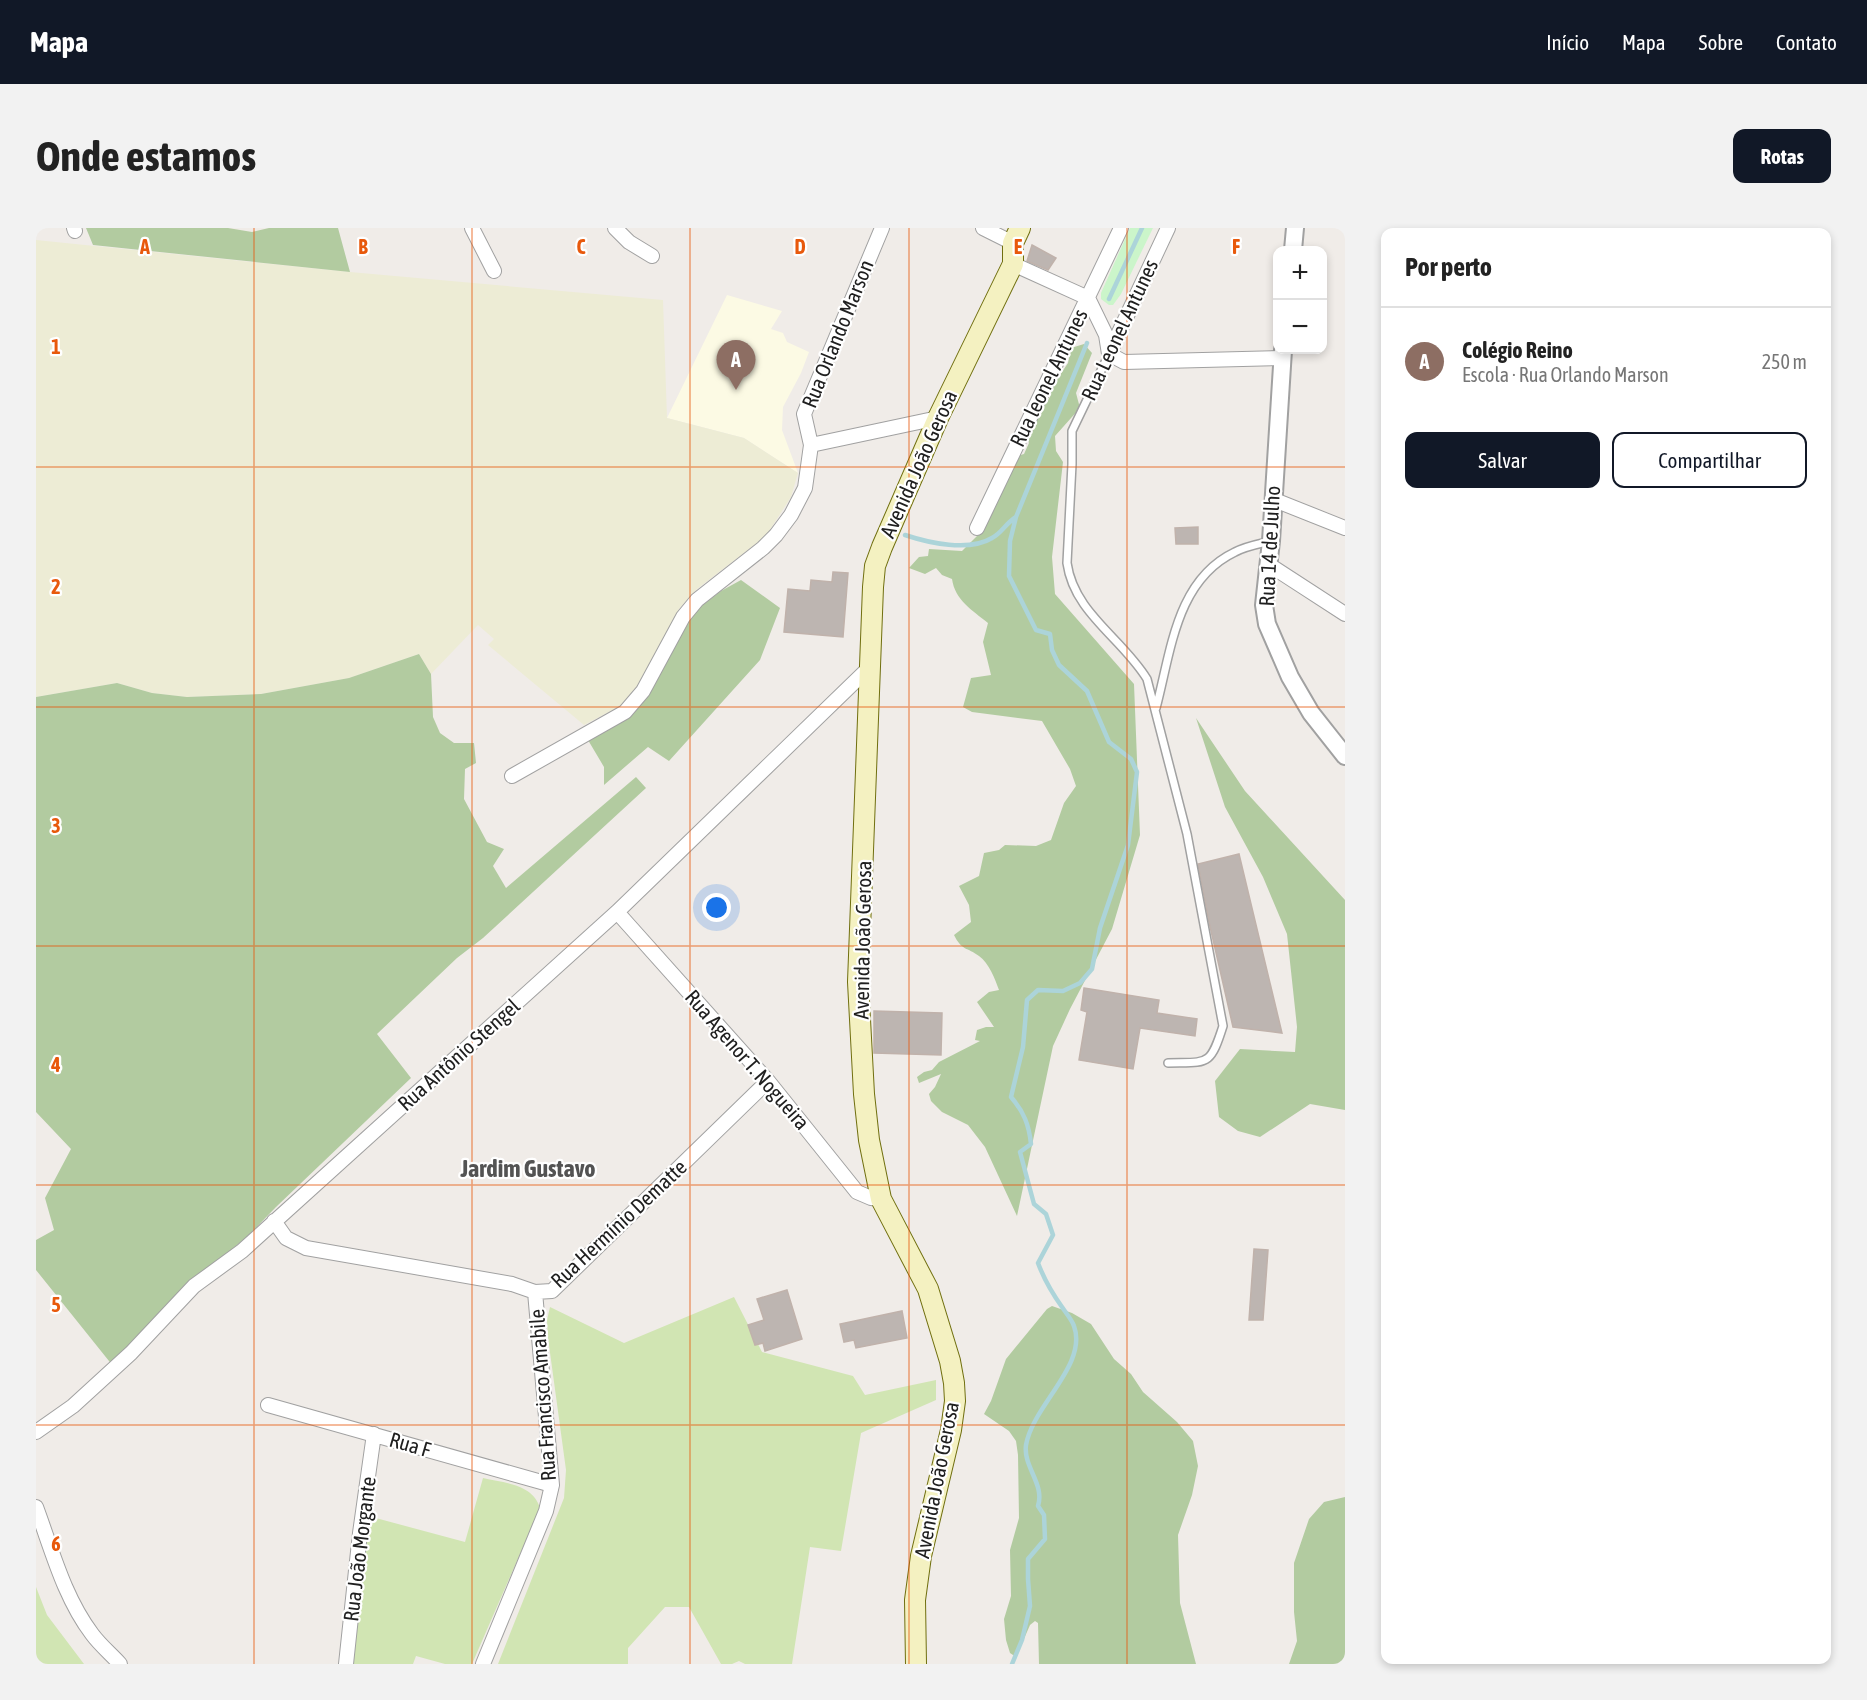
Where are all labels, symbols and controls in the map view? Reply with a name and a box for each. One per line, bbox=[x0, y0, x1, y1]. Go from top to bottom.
text: Mapa bbox=[30, 26, 88, 58]
text: Início bbox=[1546, 30, 1589, 54]
text: Mapa bbox=[1622, 30, 1666, 54]
text: Sobre bbox=[1699, 30, 1743, 54]
text: Contato bbox=[1776, 30, 1837, 54]
button: Rotas bbox=[1733, 129, 1831, 183]
text: Onde estamos bbox=[36, 132, 256, 180]
text: A bbox=[139, 235, 150, 258]
text: B bbox=[358, 235, 368, 258]
text: C bbox=[577, 235, 586, 258]
text: D bbox=[794, 235, 806, 258]
text: E bbox=[1014, 235, 1023, 258]
text: F bbox=[1232, 235, 1240, 258]
map controls bbox=[1273, 246, 1327, 354]
button: + bbox=[1273, 246, 1327, 300]
text: Por perto bbox=[1405, 252, 1492, 282]
street label: Rua Leonel Antunes bbox=[1076, 255, 1162, 404]
street label: Rua Orlando Marson bbox=[796, 256, 878, 411]
button: − bbox=[1273, 300, 1327, 354]
street label: Rua leonel Antunes bbox=[1004, 305, 1092, 450]
text: 1 bbox=[51, 335, 61, 358]
text: Colégio Reino bbox=[1462, 337, 1573, 363]
pin: A bbox=[716, 340, 756, 390]
text: A bbox=[1420, 350, 1429, 373]
text: 250 m bbox=[1762, 350, 1807, 373]
text: Escola · Rua Orlando Marson bbox=[1462, 363, 1669, 386]
street label: Avenida João Gerosa bbox=[875, 386, 961, 541]
button: Salvar bbox=[1405, 432, 1600, 488]
button: Compartilhar bbox=[1612, 432, 1807, 488]
street label: Rua 14 de Julho bbox=[1254, 485, 1284, 607]
text: 2 bbox=[51, 575, 61, 598]
text: 3 bbox=[51, 814, 61, 837]
street label: Avenida João Gerosa bbox=[849, 860, 875, 1020]
your location bbox=[702, 893, 731, 922]
street label: Rua Agenor T. Nogueira bbox=[681, 985, 815, 1134]
street label: Rua Antônio Stengel bbox=[393, 993, 524, 1115]
text: 4 bbox=[50, 1053, 61, 1076]
street label: Rua Hermínio Dematte bbox=[546, 1154, 691, 1292]
district label: Jardim Gustavo bbox=[459, 1155, 596, 1182]
text: 5 bbox=[51, 1293, 61, 1316]
street label: Rua Francisco Amabile bbox=[524, 1308, 560, 1482]
street label: Avenida João Gerosa bbox=[909, 1400, 963, 1560]
street label: Rua F bbox=[387, 1427, 434, 1461]
street label: Rua João Morgante bbox=[338, 1475, 380, 1623]
text: 6 bbox=[51, 1532, 61, 1555]

